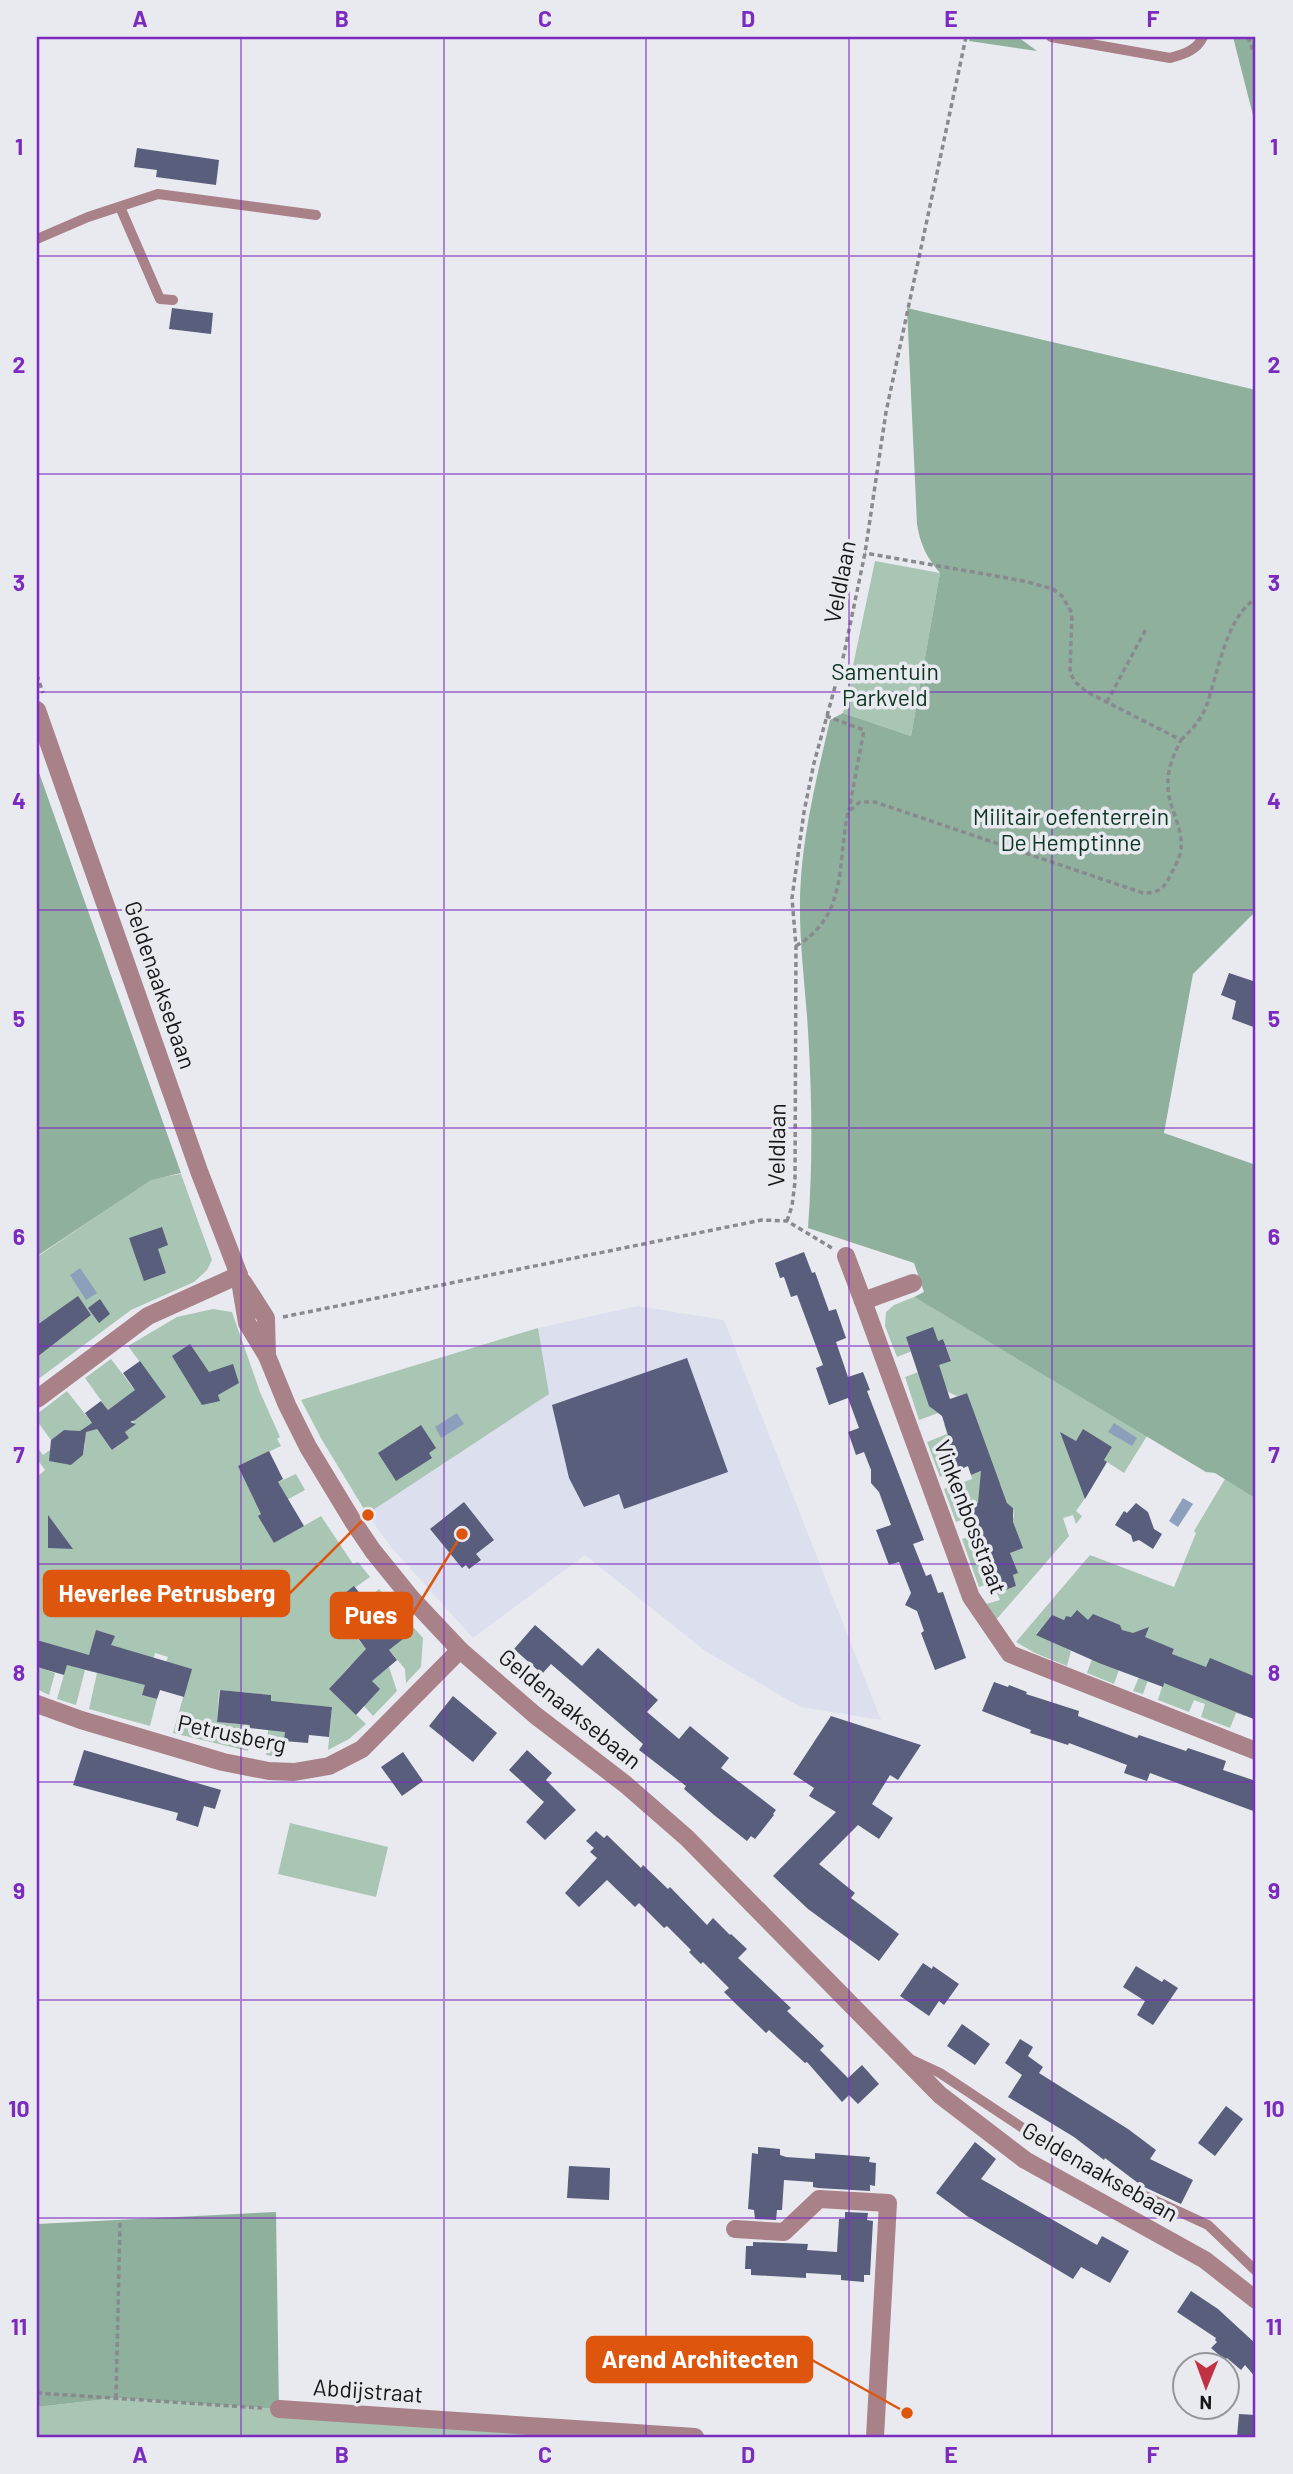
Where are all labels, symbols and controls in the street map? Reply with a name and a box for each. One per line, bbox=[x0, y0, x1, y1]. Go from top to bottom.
text: A bbox=[132, 4, 148, 32]
text: B bbox=[335, 4, 349, 32]
text: C bbox=[538, 4, 552, 32]
text: D bbox=[741, 4, 755, 32]
text: E bbox=[944, 4, 958, 32]
text: F bbox=[1147, 4, 1160, 32]
text: 1 bbox=[15, 132, 23, 160]
text: 1 bbox=[1270, 132, 1278, 160]
text: 2 bbox=[13, 350, 25, 378]
text: 2 bbox=[1268, 350, 1280, 378]
street label: Veldlaan bbox=[817, 538, 861, 626]
text: 3 bbox=[13, 568, 25, 596]
text: 3 bbox=[1268, 568, 1280, 596]
park label: Samentuin Parkveld bbox=[831, 657, 939, 711]
text: 4 bbox=[12, 786, 26, 814]
text: 4 bbox=[1267, 786, 1281, 814]
park label: Militair oefenterrein De Hemptinne bbox=[973, 802, 1169, 856]
street label: Geldenaaksebaan bbox=[119, 897, 203, 1072]
text: 5 bbox=[13, 1004, 25, 1032]
text: 5 bbox=[1268, 1004, 1280, 1032]
street label: Veldlaan bbox=[761, 1103, 791, 1187]
text: 6 bbox=[13, 1222, 25, 1250]
text: 6 bbox=[1268, 1222, 1280, 1250]
street label: Vinkenbosstraat bbox=[929, 1436, 1013, 1598]
text: 7 bbox=[13, 1440, 25, 1468]
text: 7 bbox=[1268, 1440, 1280, 1468]
callout: Heverlee Petrusberg bbox=[44, 1571, 289, 1616]
text: Heverlee Petrusberg bbox=[59, 1578, 275, 1607]
callout: Pues bbox=[331, 1593, 412, 1638]
text: Pues bbox=[345, 1600, 397, 1629]
street label: Geldenaaksebaan bbox=[494, 1642, 648, 1774]
text: 8 bbox=[13, 1658, 25, 1686]
text: 8 bbox=[1268, 1658, 1280, 1686]
street label: Petrusberg bbox=[175, 1708, 289, 1758]
text: 9 bbox=[13, 1876, 25, 1904]
text: 9 bbox=[1268, 1876, 1280, 1904]
text: 10 bbox=[8, 2094, 30, 2122]
text: 10 bbox=[1263, 2094, 1285, 2122]
street label: Geldenaaksebaan bbox=[1017, 2115, 1184, 2227]
text: 11 bbox=[11, 2312, 27, 2340]
text: 11 bbox=[1266, 2312, 1282, 2340]
callout: Arend Architecten bbox=[587, 2337, 812, 2382]
text: Arend Architecten bbox=[602, 2344, 798, 2373]
north arrow bbox=[1170, 2352, 1240, 2422]
street label: Abdijstraat bbox=[312, 2372, 424, 2408]
text: N bbox=[1199, 2392, 1212, 2415]
text: A bbox=[132, 2440, 148, 2468]
text: B bbox=[335, 2440, 349, 2468]
text: C bbox=[538, 2440, 552, 2468]
text: D bbox=[741, 2440, 755, 2468]
text: E bbox=[944, 2440, 958, 2468]
text: F bbox=[1147, 2440, 1160, 2468]

